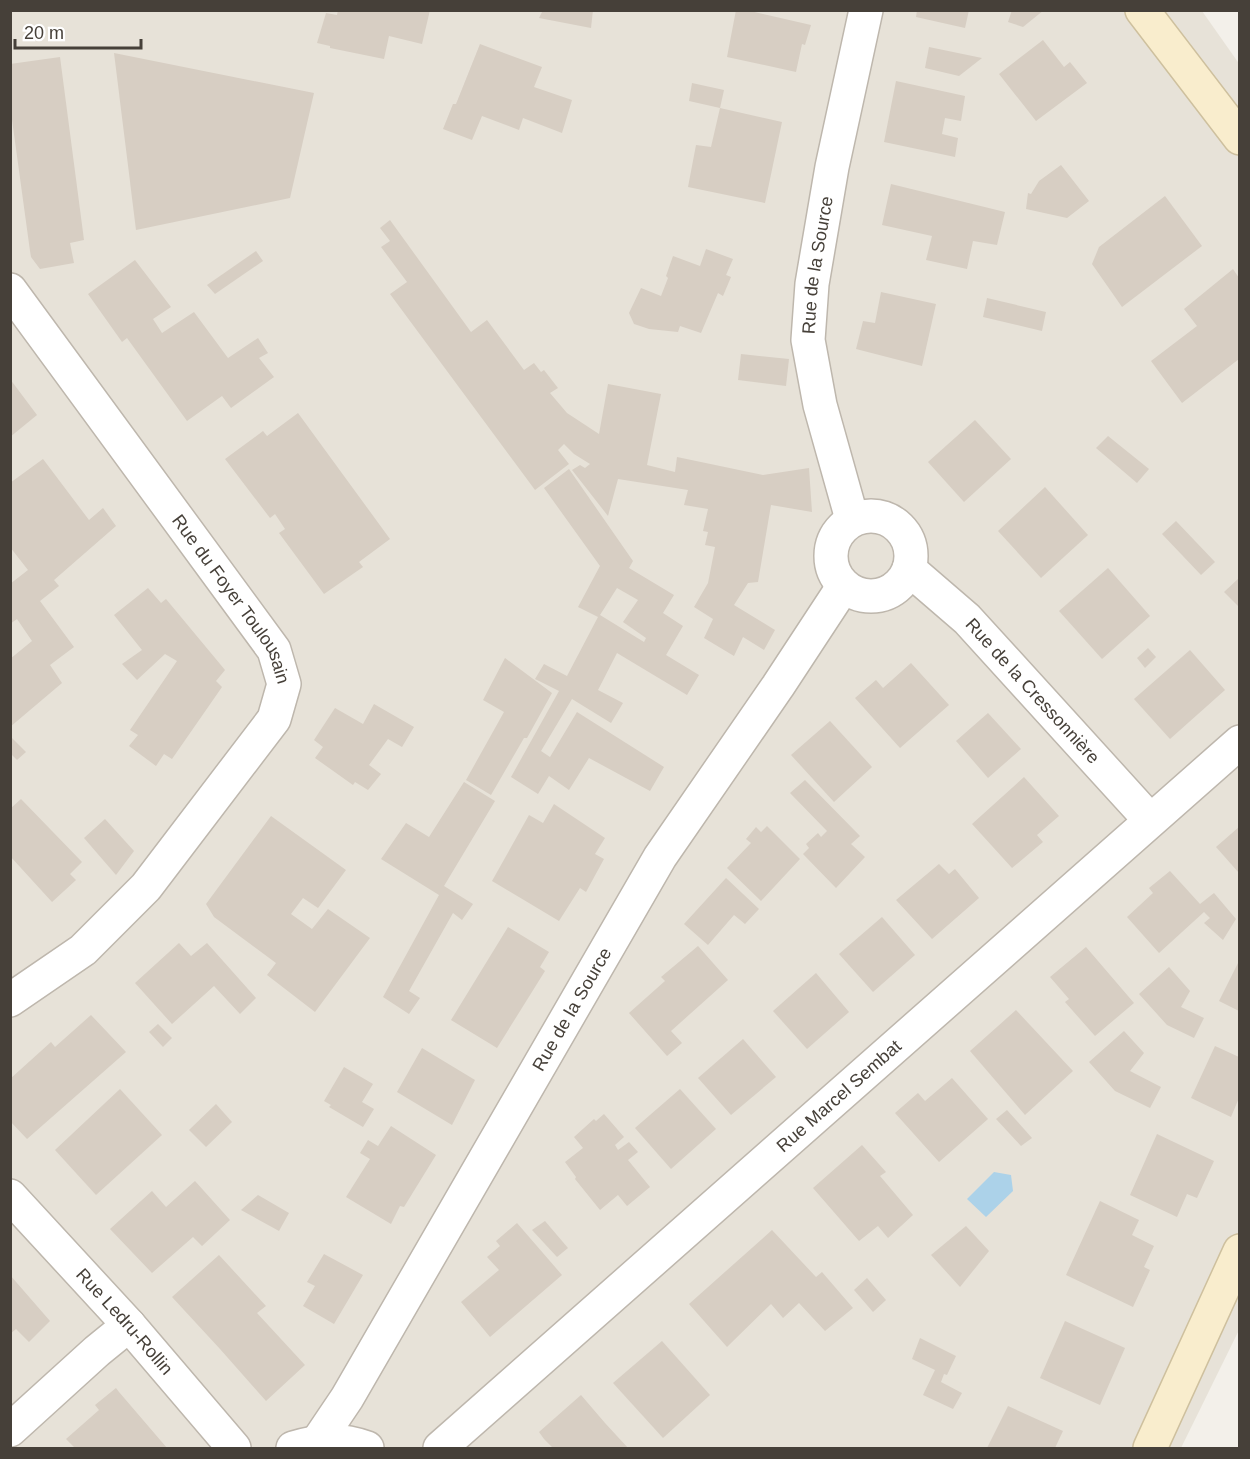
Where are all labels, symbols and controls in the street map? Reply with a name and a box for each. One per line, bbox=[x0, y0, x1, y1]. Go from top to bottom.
scale bar bbox=[15, 12, 141, 50]
text: 20 m bbox=[24, 23, 64, 43]
street label: Rue de la Source bbox=[798, 195, 837, 335]
street label: Rue du Foyer Toulousain bbox=[168, 511, 293, 686]
street label: Rue de la Cressonnière bbox=[962, 614, 1104, 768]
street label: Rue de la Source bbox=[528, 944, 615, 1074]
street label: Rue Marcel Sembat bbox=[773, 1036, 905, 1156]
street label: Rue Ledru-Rollin bbox=[72, 1265, 177, 1379]

